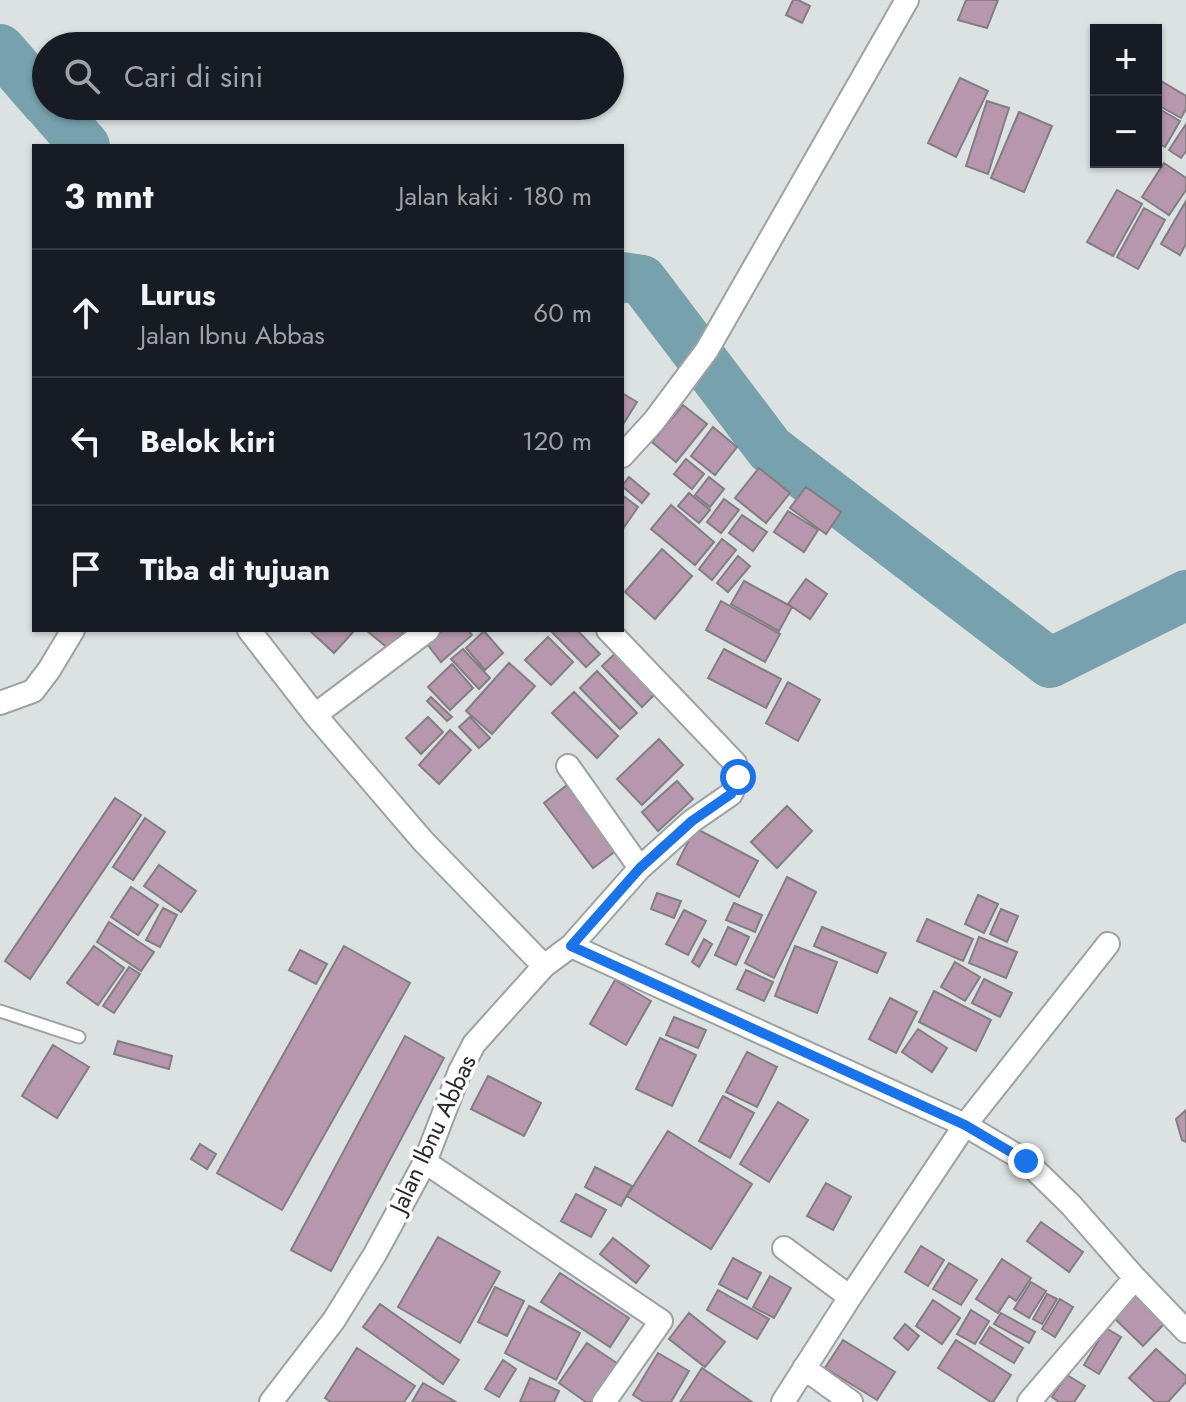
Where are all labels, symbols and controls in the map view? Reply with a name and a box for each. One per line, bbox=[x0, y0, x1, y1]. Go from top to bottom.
map controls bbox=[1090, 24, 1162, 168]
button: + bbox=[1090, 24, 1162, 96]
search box bbox=[32, 32, 624, 120]
icon: search bbox=[60, 54, 104, 98]
text: Cari di sini bbox=[124, 55, 263, 98]
button: − bbox=[1090, 96, 1162, 168]
text: 3 mnt bbox=[64, 172, 154, 221]
text: Jalan kaki · 180 m bbox=[398, 177, 592, 215]
text: Lurus bbox=[140, 273, 216, 316]
icon: ahead bbox=[64, 291, 108, 335]
text: 60 m bbox=[533, 294, 592, 332]
text: Jalan Ibnu Abbas bbox=[140, 316, 325, 354]
icon: left bbox=[64, 419, 108, 463]
text: Belok kiri bbox=[140, 420, 275, 463]
text: 120 m bbox=[522, 422, 592, 460]
icon: arrive bbox=[64, 547, 108, 591]
text: Tiba di tujuan bbox=[140, 548, 330, 591]
route start bbox=[720, 759, 756, 795]
street label: Jalan Ibnu Abbas bbox=[379, 1049, 484, 1221]
route end bbox=[1008, 1143, 1044, 1179]

